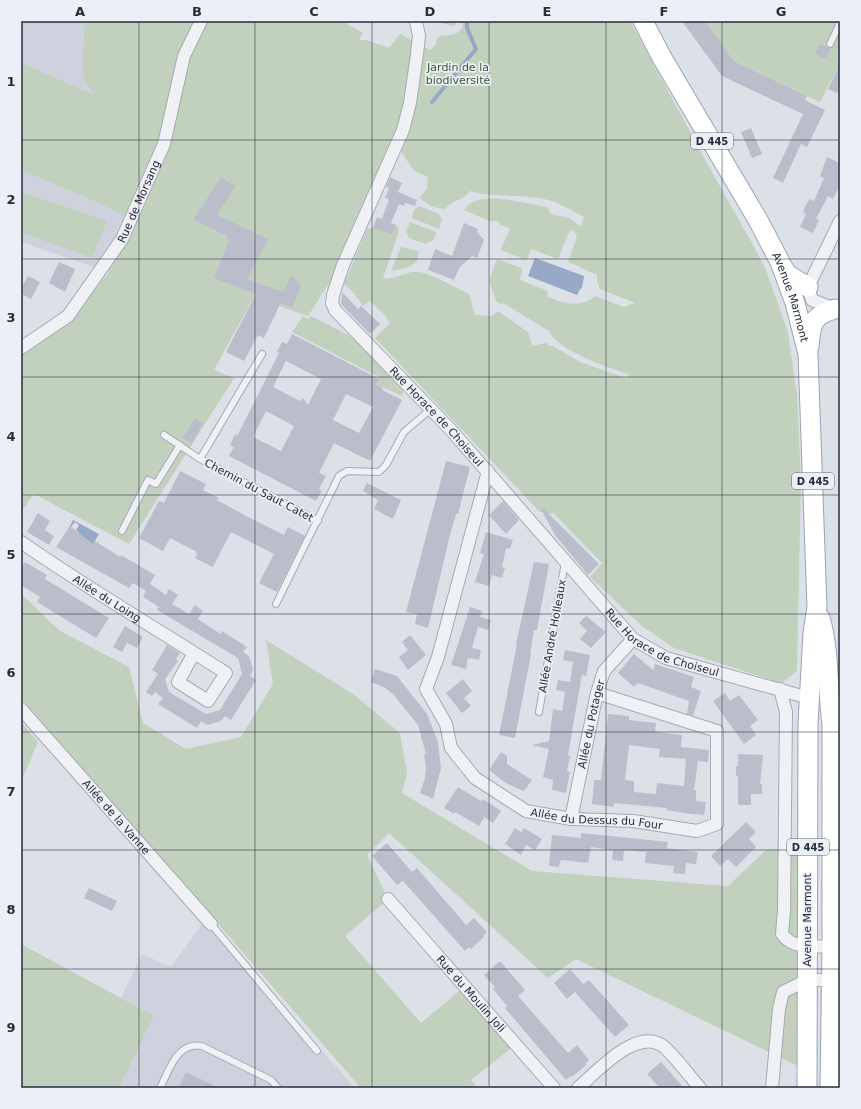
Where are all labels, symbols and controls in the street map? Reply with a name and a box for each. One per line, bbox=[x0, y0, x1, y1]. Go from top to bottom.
text: A bbox=[75, 4, 85, 19]
text: B bbox=[192, 4, 202, 19]
text: C bbox=[309, 4, 319, 19]
text: D bbox=[425, 4, 436, 19]
text: E bbox=[543, 4, 551, 19]
text: F bbox=[660, 4, 668, 19]
text: G bbox=[776, 4, 786, 19]
park label: Jardin de la biodiversité bbox=[426, 61, 490, 87]
text: 1 bbox=[6, 74, 16, 89]
road number: D 445 bbox=[691, 133, 733, 149]
street label: Rue de Morsang bbox=[115, 158, 163, 245]
text: 2 bbox=[6, 192, 16, 207]
street label: Avenue Marmont bbox=[769, 250, 811, 344]
text: 3 bbox=[6, 310, 16, 325]
street label: Rue Horace de Choiseul bbox=[387, 364, 486, 469]
text: 4 bbox=[6, 429, 16, 444]
street label: Chemin du Saut Catet bbox=[202, 456, 316, 525]
road number: D 445 bbox=[792, 473, 834, 489]
text: 5 bbox=[6, 547, 16, 562]
street label: Allée du Loing bbox=[70, 573, 143, 625]
street label: Allée André Holleaux bbox=[536, 578, 569, 694]
street label: Rue Horace de Choiseul bbox=[602, 606, 720, 679]
text: 6 bbox=[6, 665, 16, 680]
street label: Allée du Potager bbox=[576, 678, 608, 770]
street label: Allée de la Vanne bbox=[80, 777, 153, 857]
text: 7 bbox=[6, 784, 16, 799]
street label: Allée du Dessus du Four bbox=[530, 806, 664, 833]
road number: D 445 bbox=[787, 839, 829, 855]
street label: Avenue Marmont bbox=[801, 872, 814, 967]
text: 8 bbox=[6, 902, 16, 917]
street label: Rue du Moulin Joli bbox=[434, 953, 508, 1035]
text: 9 bbox=[6, 1020, 16, 1035]

